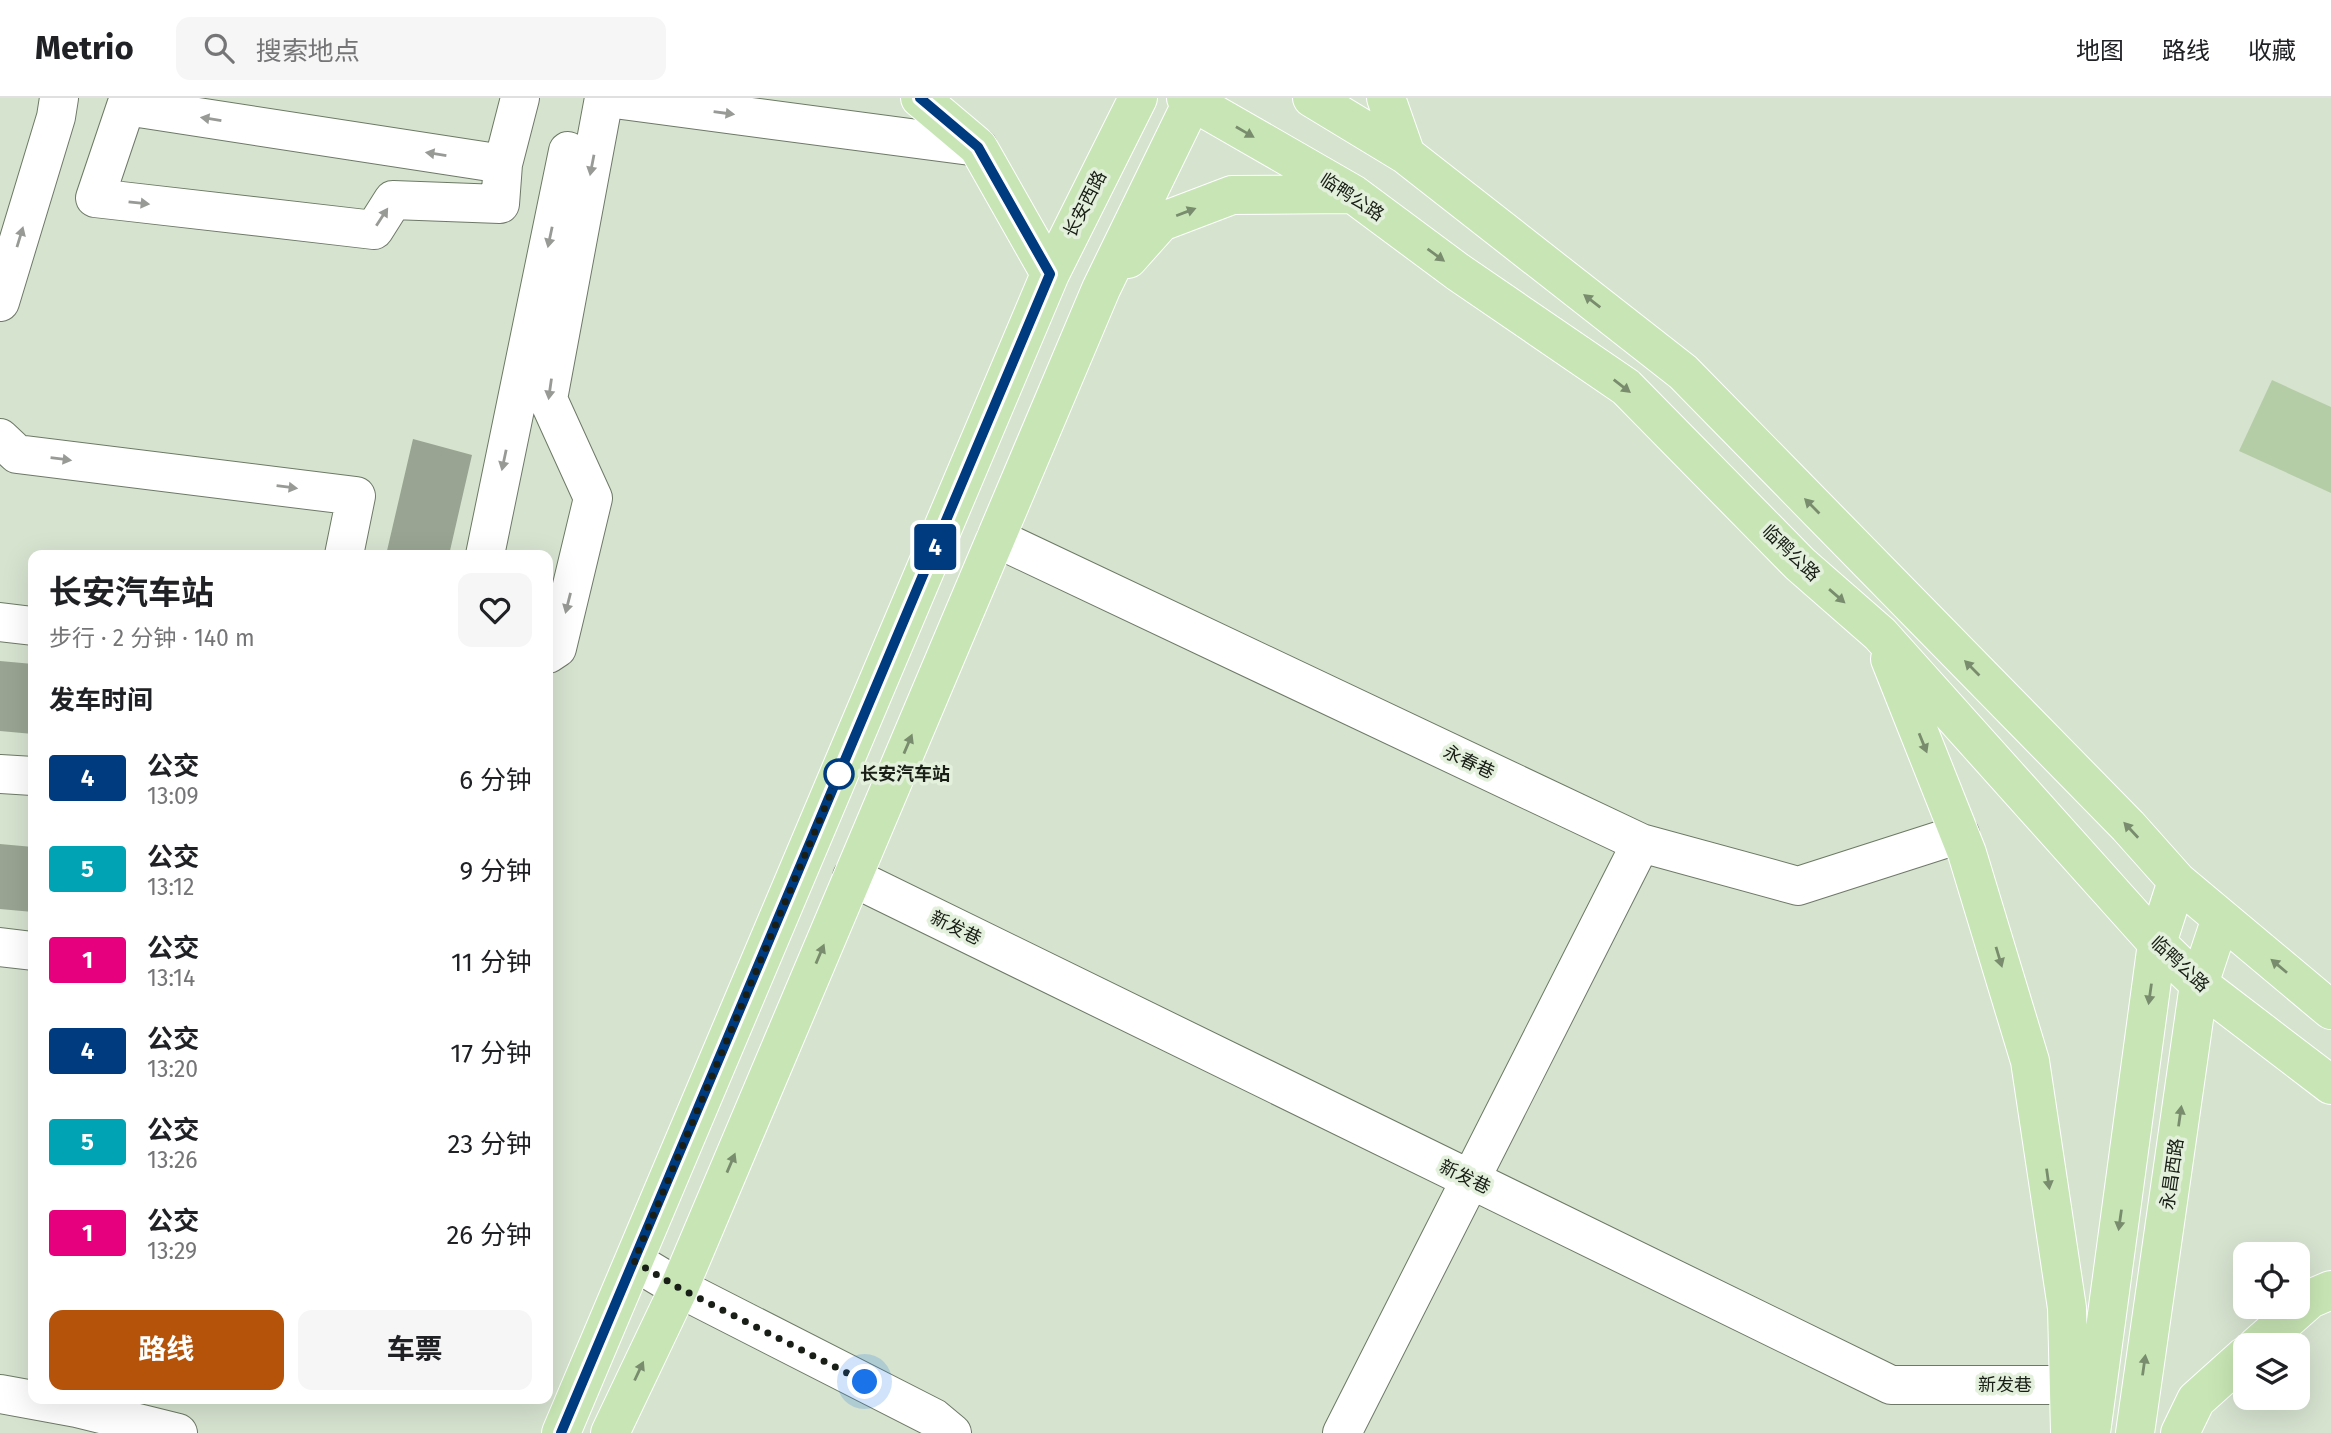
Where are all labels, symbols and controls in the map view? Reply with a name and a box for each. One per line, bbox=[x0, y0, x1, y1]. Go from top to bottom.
search box bbox=[176, 17, 666, 80]
text: Metrio bbox=[35, 28, 134, 68]
icon: search bbox=[200, 29, 238, 67]
text: 搜索地点 bbox=[256, 36, 360, 67]
text: 地图 bbox=[2076, 37, 2124, 65]
text: 路线 bbox=[2162, 37, 2210, 65]
text: 收藏 bbox=[2248, 37, 2296, 65]
one-way arrow bbox=[713, 108, 735, 119]
one-way arrow bbox=[200, 114, 222, 125]
one-way arrow bbox=[1235, 126, 1254, 138]
one-way arrow bbox=[425, 148, 447, 159]
one-way arrow bbox=[586, 154, 597, 176]
street label: 长安西路 bbox=[1059, 167, 1111, 241]
street label: 临鸭公路 bbox=[1316, 168, 1388, 226]
one-way arrow bbox=[128, 198, 150, 209]
one-way arrow bbox=[1176, 206, 1197, 217]
one-way arrow bbox=[376, 207, 389, 227]
one-way arrow bbox=[15, 226, 25, 247]
one-way arrow bbox=[545, 226, 556, 248]
one-way arrow bbox=[1427, 248, 1445, 262]
one-way arrow bbox=[1584, 294, 1602, 309]
one-way arrow bbox=[545, 378, 556, 400]
one-way arrow bbox=[1612, 378, 1630, 393]
one-way arrow bbox=[499, 449, 510, 471]
one-way arrow bbox=[51, 454, 73, 465]
one-way arrow bbox=[276, 482, 298, 493]
one-way arrow bbox=[1804, 497, 1821, 514]
street label: 临鸭公路 bbox=[1757, 520, 1825, 586]
line badge: 4 bbox=[912, 524, 958, 570]
text: 4 bbox=[928, 533, 942, 561]
text: 长安汽车站 bbox=[49, 573, 214, 613]
button: heart bbox=[458, 573, 532, 647]
one-way arrow bbox=[1828, 588, 1846, 604]
one-way arrow bbox=[562, 592, 573, 614]
text: 步行 · 2 分钟 · 140 m bbox=[49, 624, 255, 652]
one-way arrow bbox=[1964, 660, 1981, 676]
text: 发车时间 bbox=[49, 685, 153, 716]
one-way arrow bbox=[1918, 732, 1929, 753]
one-way arrow bbox=[903, 734, 914, 755]
street label: 永春巷 bbox=[1440, 741, 1498, 783]
text: 公交 bbox=[147, 751, 199, 782]
marker: 长安汽车站 bbox=[824, 759, 854, 789]
place label: 长安汽车站 bbox=[860, 763, 950, 785]
text: 4 bbox=[81, 764, 94, 792]
text: 6 分钟 bbox=[459, 765, 532, 796]
text: 13:09 bbox=[147, 782, 199, 810]
one-way arrow bbox=[2124, 822, 2140, 839]
text: 公交 bbox=[147, 842, 199, 873]
text: 5 bbox=[81, 855, 94, 883]
text: 9 分钟 bbox=[459, 856, 532, 887]
text: 13:12 bbox=[147, 873, 194, 901]
street label: 新发巷 bbox=[927, 906, 985, 950]
street label: 临鸭公路 bbox=[2146, 931, 2214, 997]
text: 公交 bbox=[147, 933, 199, 964]
one-way arrow bbox=[814, 944, 826, 964]
text: 1 bbox=[82, 946, 93, 974]
text: 11 分钟 bbox=[451, 947, 532, 978]
one-way arrow bbox=[1994, 947, 2004, 968]
one-way arrow bbox=[2270, 959, 2288, 974]
text: 13:14 bbox=[147, 964, 195, 992]
one-way arrow bbox=[2144, 983, 2155, 1005]
text: 公交 bbox=[147, 1024, 199, 1055]
text: 4 bbox=[81, 1037, 94, 1065]
text: 17 分钟 bbox=[450, 1038, 532, 1069]
text: 13:20 bbox=[147, 1055, 198, 1083]
one-way arrow bbox=[2175, 1105, 2186, 1127]
text: 公交 bbox=[147, 1115, 199, 1146]
text: 5 bbox=[81, 1128, 94, 1156]
text: 23 分钟 bbox=[447, 1129, 532, 1160]
street label: 永昌西路 bbox=[2156, 1137, 2188, 1211]
text: 13:26 bbox=[147, 1146, 198, 1174]
one-way arrow bbox=[726, 1153, 737, 1174]
street label: 新发巷 bbox=[1436, 1155, 1494, 1199]
one-way arrow bbox=[2043, 1168, 2054, 1190]
text: 公交 bbox=[147, 1206, 199, 1237]
one-way arrow bbox=[2114, 1209, 2125, 1231]
text: 1 bbox=[82, 1219, 93, 1247]
text: 26 分钟 bbox=[446, 1220, 532, 1251]
text: 13:29 bbox=[147, 1237, 197, 1265]
map controls bbox=[2233, 1242, 2310, 1410]
button: locate bbox=[2233, 1242, 2310, 1319]
button: 路线 bbox=[49, 1310, 284, 1390]
button: 车票 bbox=[298, 1310, 532, 1390]
button: layers bbox=[2233, 1333, 2310, 1410]
one-way arrow bbox=[2139, 1354, 2150, 1376]
one-way arrow bbox=[633, 1361, 645, 1381]
your location bbox=[847, 1364, 882, 1399]
street label: 新发巷 bbox=[1978, 1374, 2032, 1396]

